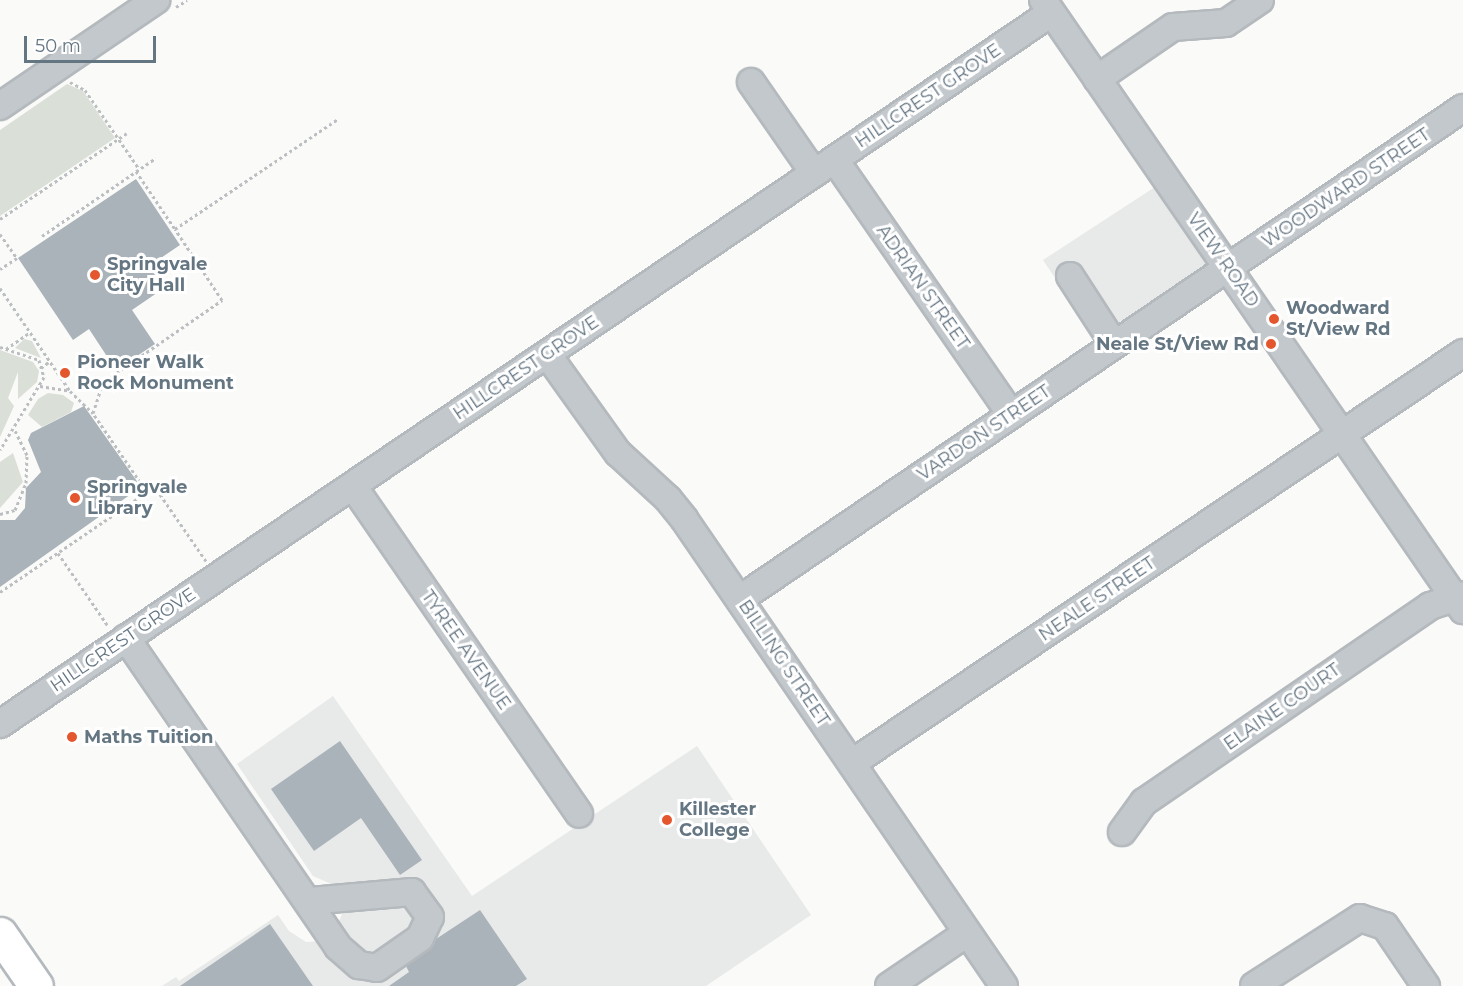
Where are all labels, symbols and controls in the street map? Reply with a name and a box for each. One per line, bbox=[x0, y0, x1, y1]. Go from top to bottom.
scale bar bbox=[27, 24, 159, 62]
text: 50 m bbox=[35, 35, 81, 57]
street label: HILLCREST GROVE bbox=[851, 39, 1005, 153]
street label: WOODWARD STREET bbox=[1258, 124, 1434, 252]
street label: VIEW ROAD bbox=[1183, 209, 1263, 311]
street label: ADRIAN STREET bbox=[872, 221, 974, 353]
place label: Springvale City Hall bbox=[107, 254, 207, 296]
marker: Springvale City Hall bbox=[88, 268, 102, 282]
place label: Woodward St/View Rd bbox=[1286, 298, 1390, 340]
street label: HILLCREST GROVE bbox=[449, 311, 603, 425]
marker: Woodward St/View Rd bbox=[1267, 312, 1281, 326]
place label: Neale St/View Rd bbox=[1096, 333, 1259, 355]
marker: Neale St/View Rd bbox=[1264, 337, 1278, 351]
place label: Pioneer Walk Rock Monument bbox=[77, 352, 234, 394]
marker: Pioneer Walk Rock Monument bbox=[58, 366, 72, 380]
street label: VARDON STREET bbox=[913, 380, 1055, 486]
place label: Springvale Library bbox=[87, 477, 187, 520]
marker: Springvale Library bbox=[68, 491, 82, 505]
street label: NEALE STREET bbox=[1035, 552, 1159, 646]
street label: HILLCREST GROVE bbox=[46, 583, 200, 697]
street label: TYREE AVENUE bbox=[417, 586, 515, 714]
street label: BILLING STREET bbox=[734, 596, 834, 730]
street label: ELAINE COURT bbox=[1220, 659, 1344, 755]
place label: Maths Tuition bbox=[84, 726, 213, 748]
marker: Maths Tuition bbox=[65, 730, 79, 744]
place label: Killester College bbox=[679, 799, 756, 842]
marker: Killester College bbox=[660, 813, 674, 827]

